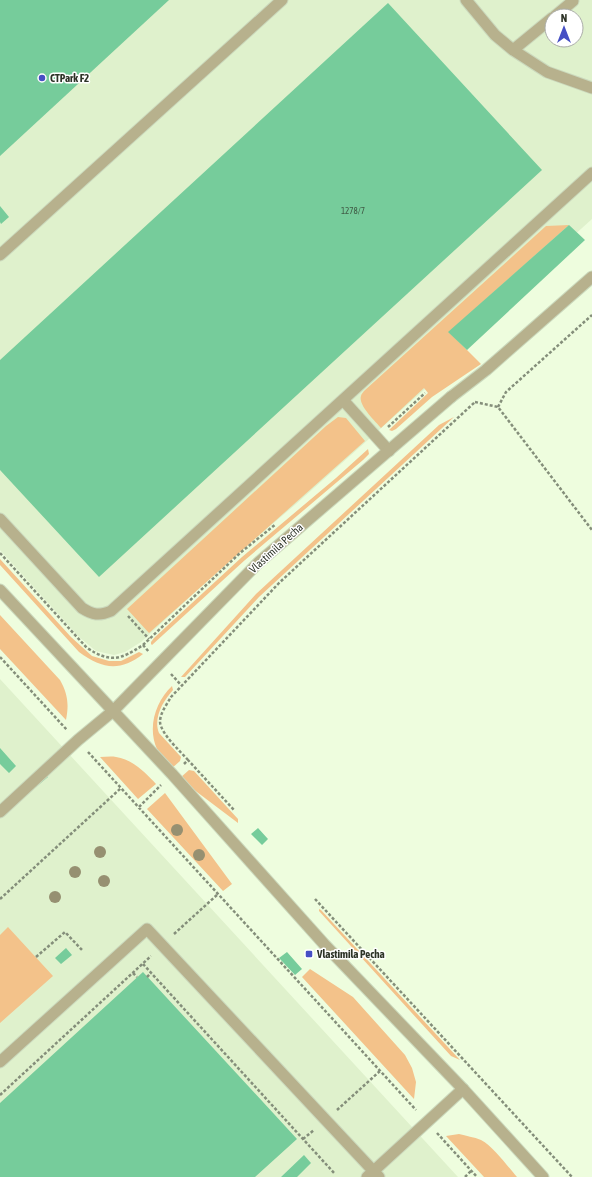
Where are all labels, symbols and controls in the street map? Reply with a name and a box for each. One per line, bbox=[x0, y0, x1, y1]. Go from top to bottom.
north arrow bbox=[544, 8, 584, 48]
text: N bbox=[561, 12, 567, 24]
place label: CTPark F2 bbox=[50, 72, 89, 84]
marker: CTPark F2 bbox=[37, 73, 47, 83]
house number: 1278/7 bbox=[341, 206, 365, 216]
street label: Vlastimila Pecha bbox=[247, 521, 305, 575]
place label: Vlastimila Pecha bbox=[316, 948, 385, 960]
marker: Vlastimila Pecha bbox=[304, 949, 314, 959]

